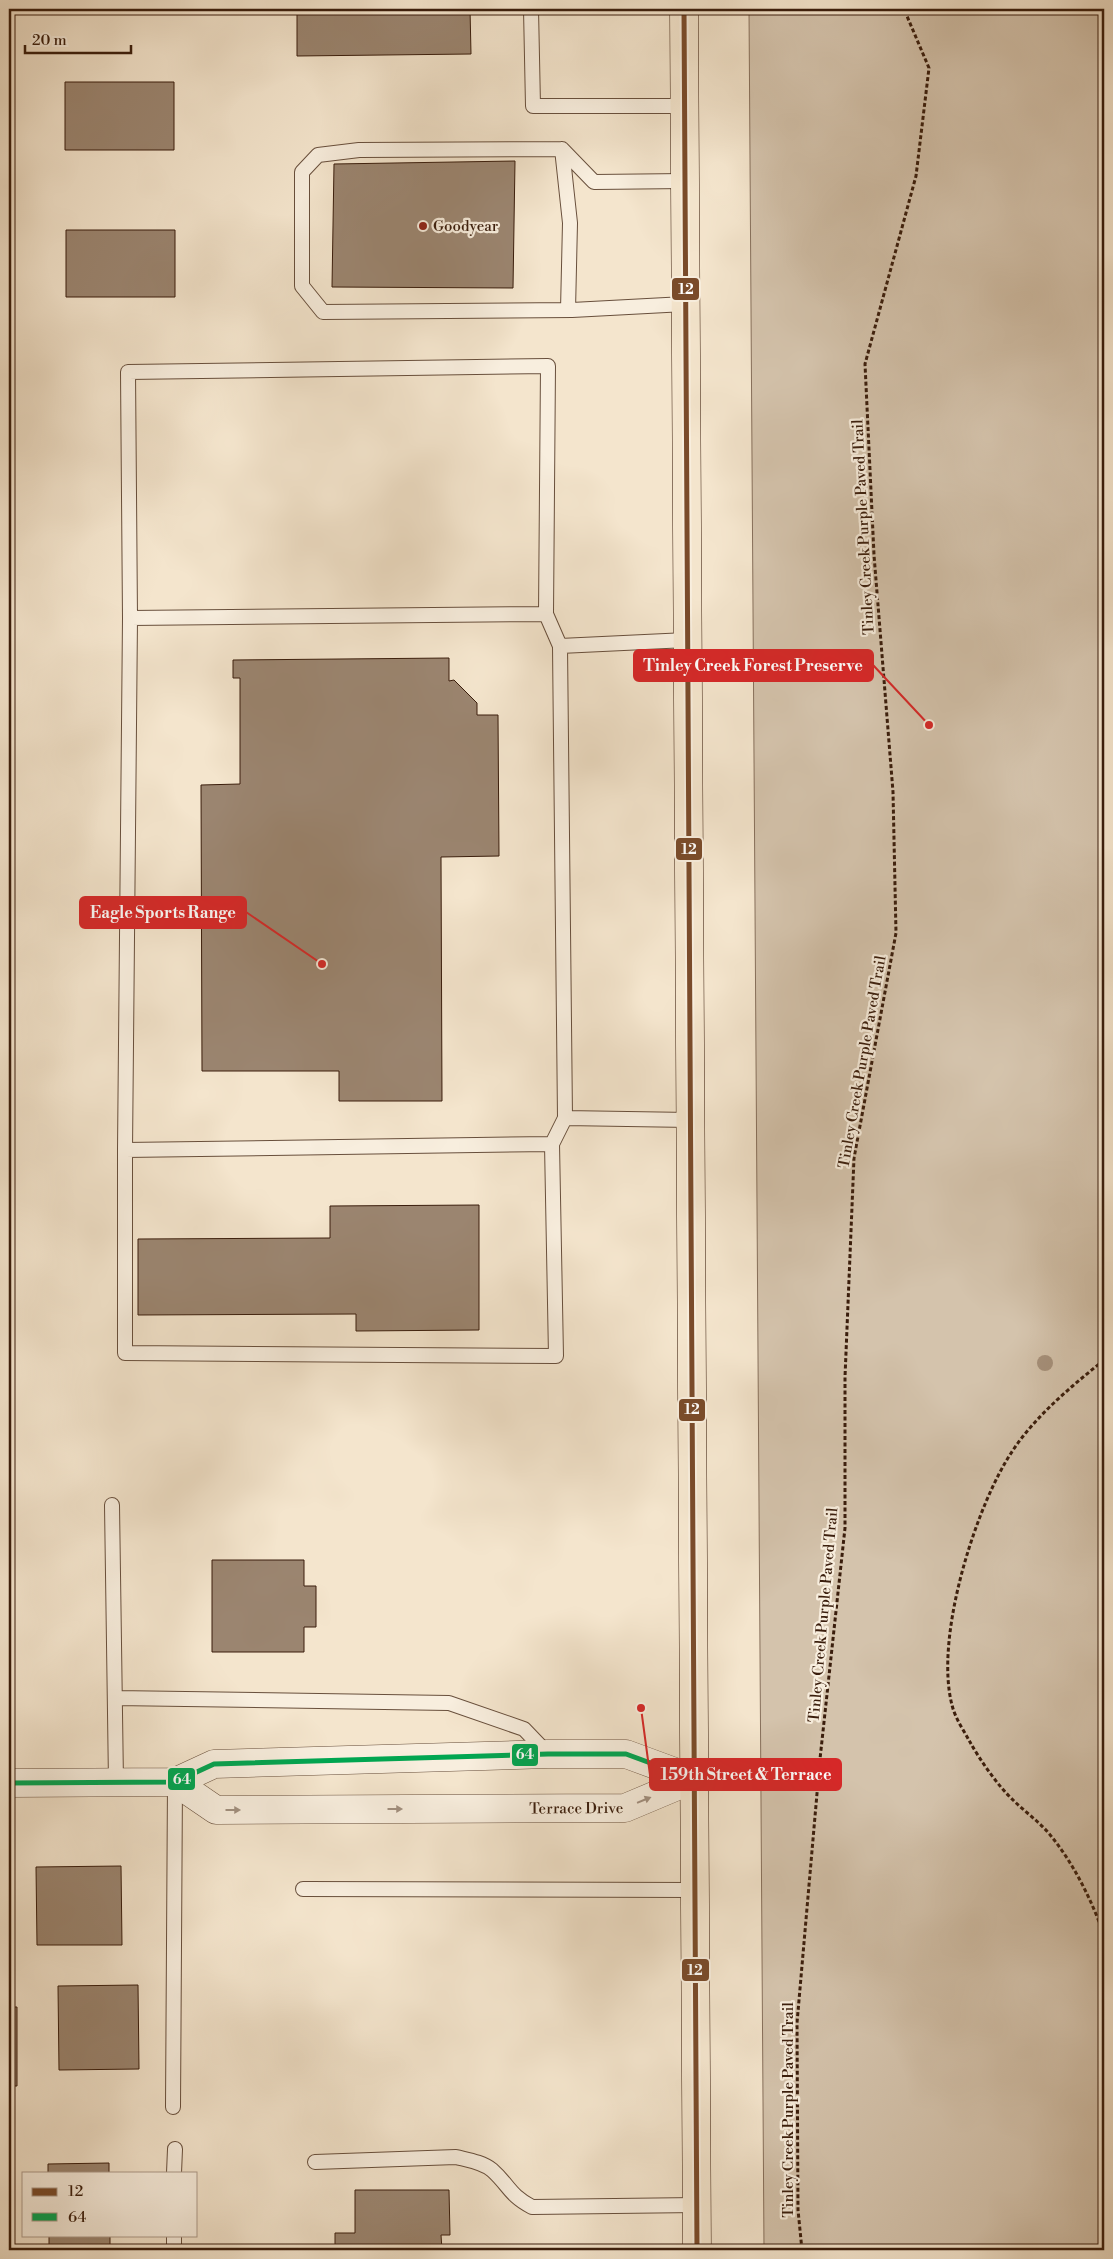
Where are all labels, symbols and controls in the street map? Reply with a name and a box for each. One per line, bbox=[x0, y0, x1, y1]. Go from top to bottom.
scale bar bbox=[25, 22, 131, 54]
text: 20 m bbox=[32, 31, 67, 50]
place label: Goodyear bbox=[433, 217, 499, 236]
marker: Goodyear bbox=[417, 220, 429, 232]
line badge: 12 bbox=[671, 277, 700, 301]
text: 12 bbox=[678, 281, 694, 299]
street label: Tinley Creek Purple Paved Trail bbox=[848, 418, 879, 635]
callout: Tinley Creek Forest Preserve bbox=[634, 650, 873, 681]
text: Tinley Creek Forest Preserve bbox=[643, 656, 863, 676]
line badge: 12 bbox=[675, 837, 703, 861]
text: 12 bbox=[681, 841, 697, 859]
callout: Eagle Sports Range bbox=[80, 897, 246, 928]
text: Eagle Sports Range bbox=[90, 903, 236, 923]
street label: Tinley Creek Purple Paved Trail bbox=[834, 954, 891, 1170]
line badge: 12 bbox=[678, 1398, 706, 1422]
text: 12 bbox=[684, 1401, 700, 1419]
street label: Tinley Creek Purple Paved Trail bbox=[805, 1506, 842, 1723]
line badge: 64 bbox=[511, 1743, 539, 1767]
text: 64 bbox=[516, 1746, 534, 1764]
callout: 159th Street & Terrace bbox=[650, 1759, 841, 1790]
text: 159th Street & Terrace bbox=[661, 1765, 832, 1785]
line badge: 64 bbox=[167, 1767, 196, 1791]
text: 64 bbox=[173, 1771, 191, 1789]
one-way arrow bbox=[637, 1796, 652, 1804]
street label: Terrace Drive bbox=[529, 1799, 623, 1818]
one-way arrow bbox=[388, 1805, 404, 1813]
one-way arrow bbox=[225, 1806, 241, 1814]
line badge: 12 bbox=[681, 1958, 710, 1982]
text: 12 bbox=[687, 1962, 703, 1980]
street label: Tinley Creek Purple Paved Trail bbox=[779, 2002, 798, 2218]
legend bbox=[22, 2172, 198, 2236]
text: 12 bbox=[68, 2182, 83, 2201]
text: 64 bbox=[68, 2208, 86, 2227]

